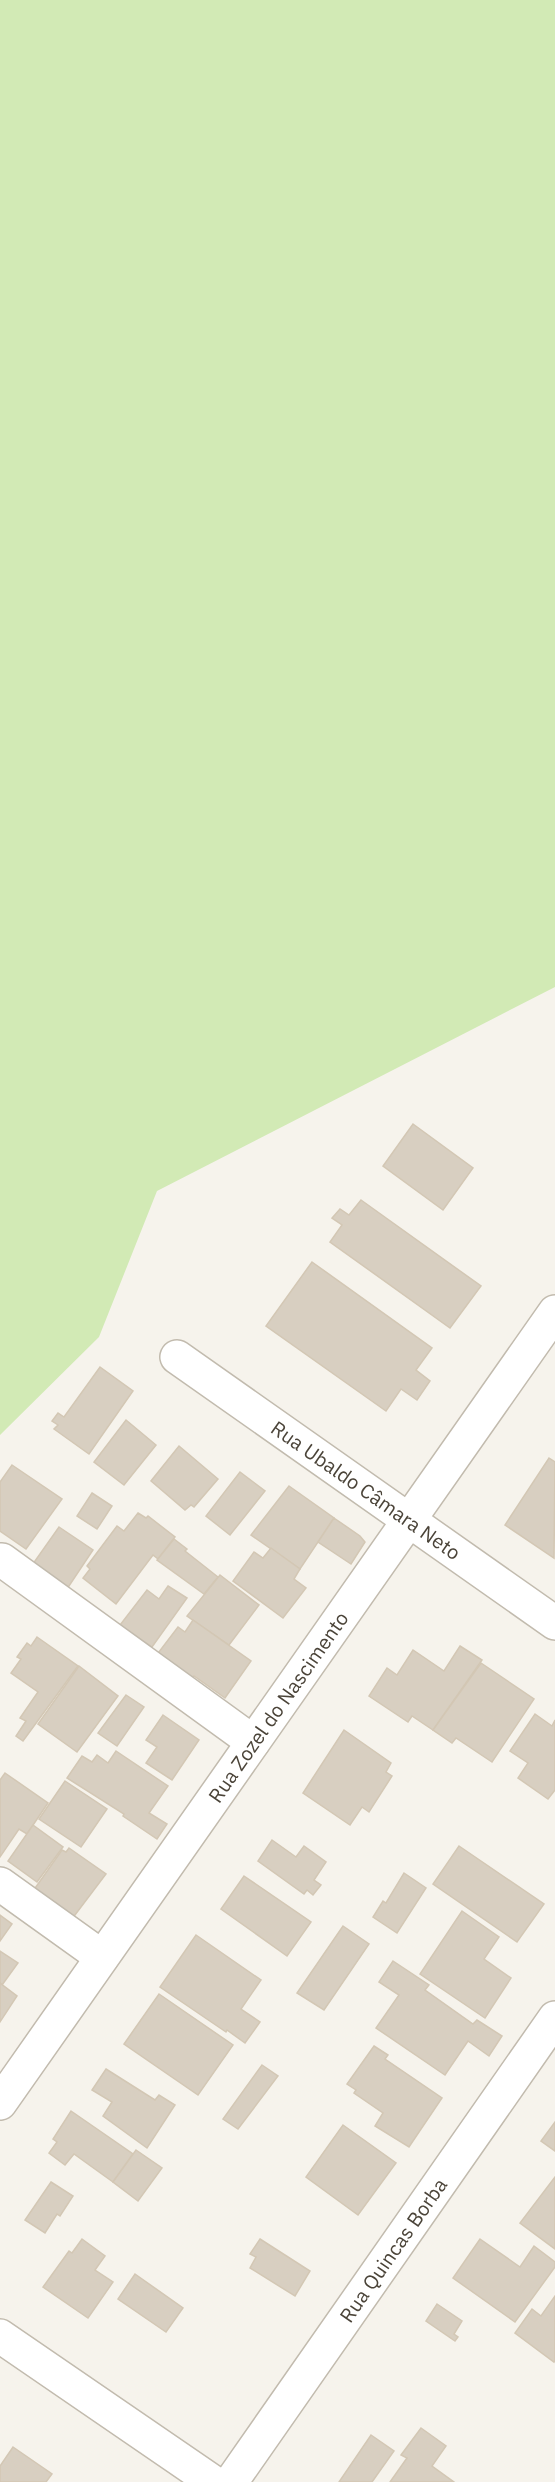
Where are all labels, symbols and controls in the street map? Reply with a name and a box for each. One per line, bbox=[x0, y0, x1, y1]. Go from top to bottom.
street label: Rua Ubaldo Câmara Neto bbox=[266, 1414, 466, 1566]
street label: Rua Zozel do Nascimento bbox=[202, 1606, 354, 1808]
street label: Rua Quincas Borba bbox=[333, 2172, 453, 2328]

